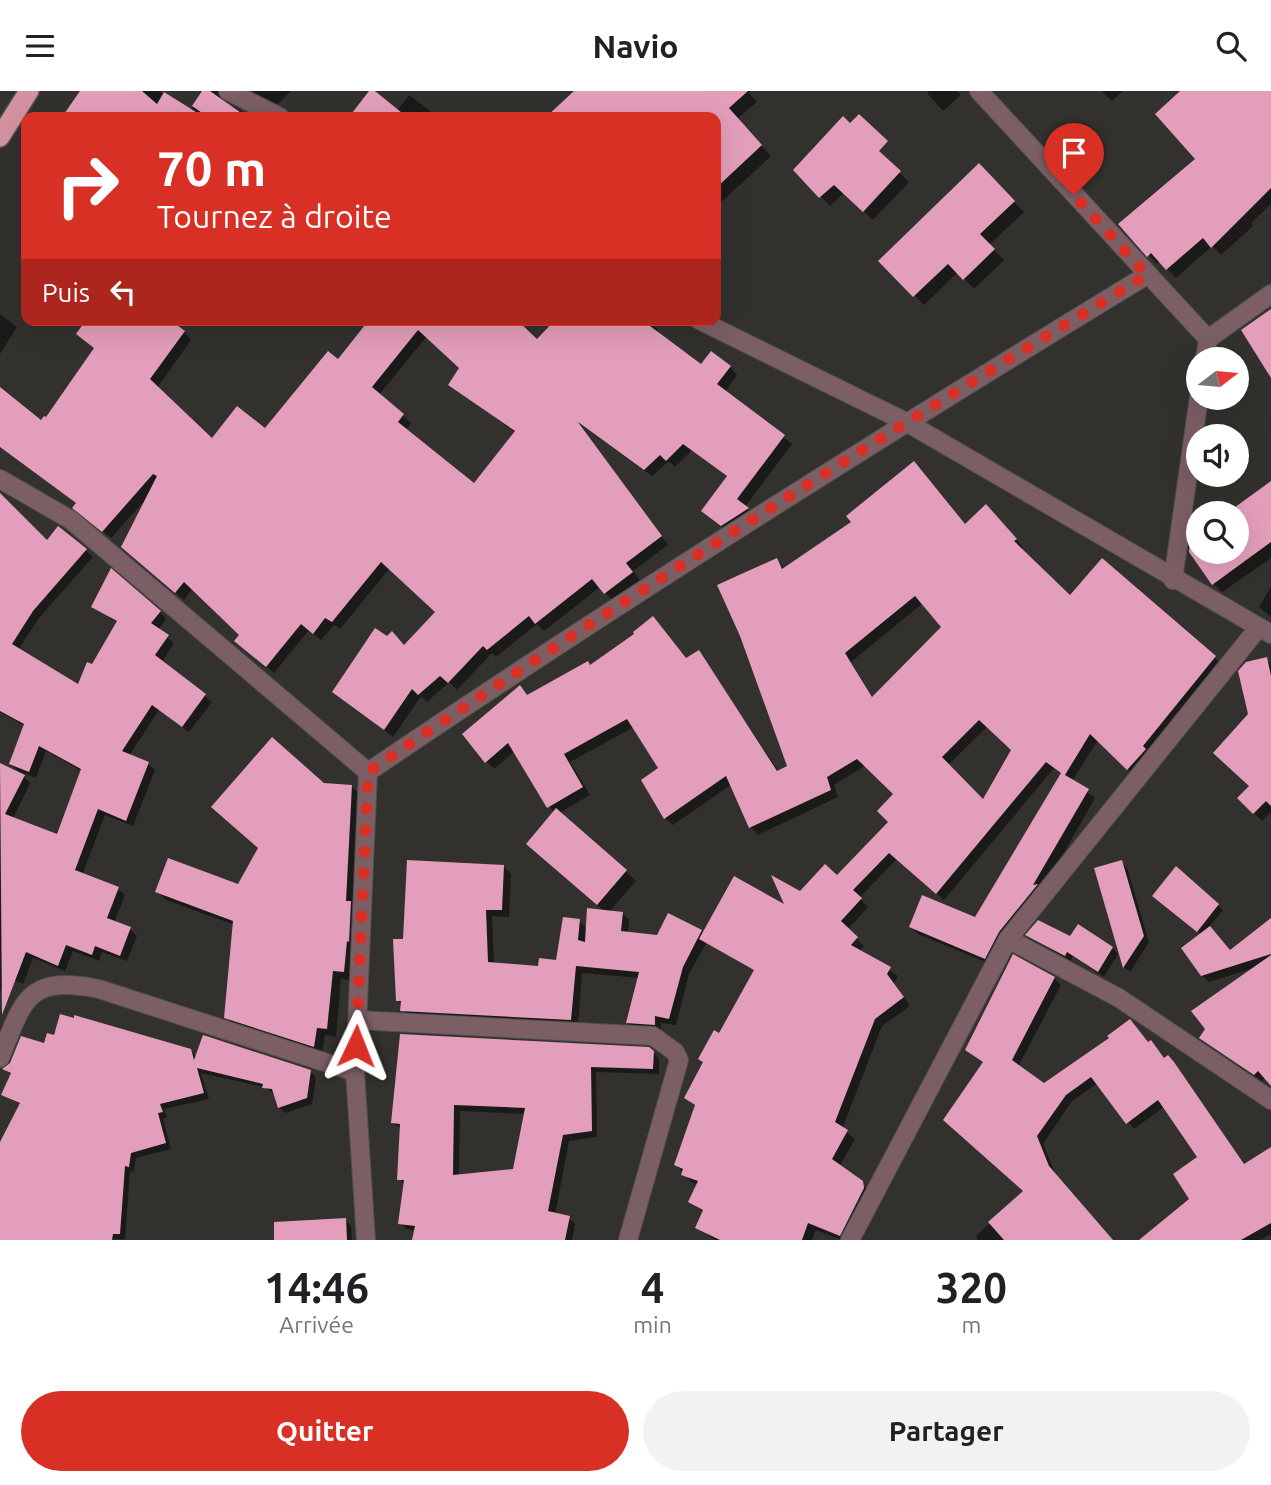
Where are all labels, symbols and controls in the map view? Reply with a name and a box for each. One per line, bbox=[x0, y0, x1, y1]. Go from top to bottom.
icon: menu bbox=[21, 27, 59, 65]
icon: search bbox=[1212, 27, 1250, 65]
text: Navio bbox=[592, 28, 679, 64]
pin bbox=[1044, 123, 1104, 195]
icon: arrive bbox=[1055, 134, 1093, 172]
icon: right bbox=[42, 140, 133, 231]
text: 70 m bbox=[157, 140, 266, 195]
text: Tournez à droite bbox=[157, 198, 392, 234]
icon: left bbox=[104, 273, 142, 311]
text: Puis bbox=[42, 278, 90, 307]
north arrow bbox=[1186, 347, 1250, 409]
map controls bbox=[1186, 347, 1249, 564]
button: sound bbox=[1186, 424, 1249, 487]
button: search bbox=[1186, 501, 1249, 564]
position arrow bbox=[319, 1009, 393, 1083]
text: 14:46 bbox=[264, 1264, 369, 1311]
text: 4 bbox=[641, 1264, 664, 1311]
text: 320 bbox=[936, 1264, 1007, 1311]
text: Arrivée bbox=[279, 1312, 354, 1337]
text: min bbox=[633, 1312, 672, 1337]
text: m bbox=[961, 1312, 981, 1337]
button: Quitter bbox=[21, 1391, 629, 1471]
button: Partager bbox=[643, 1391, 1250, 1471]

